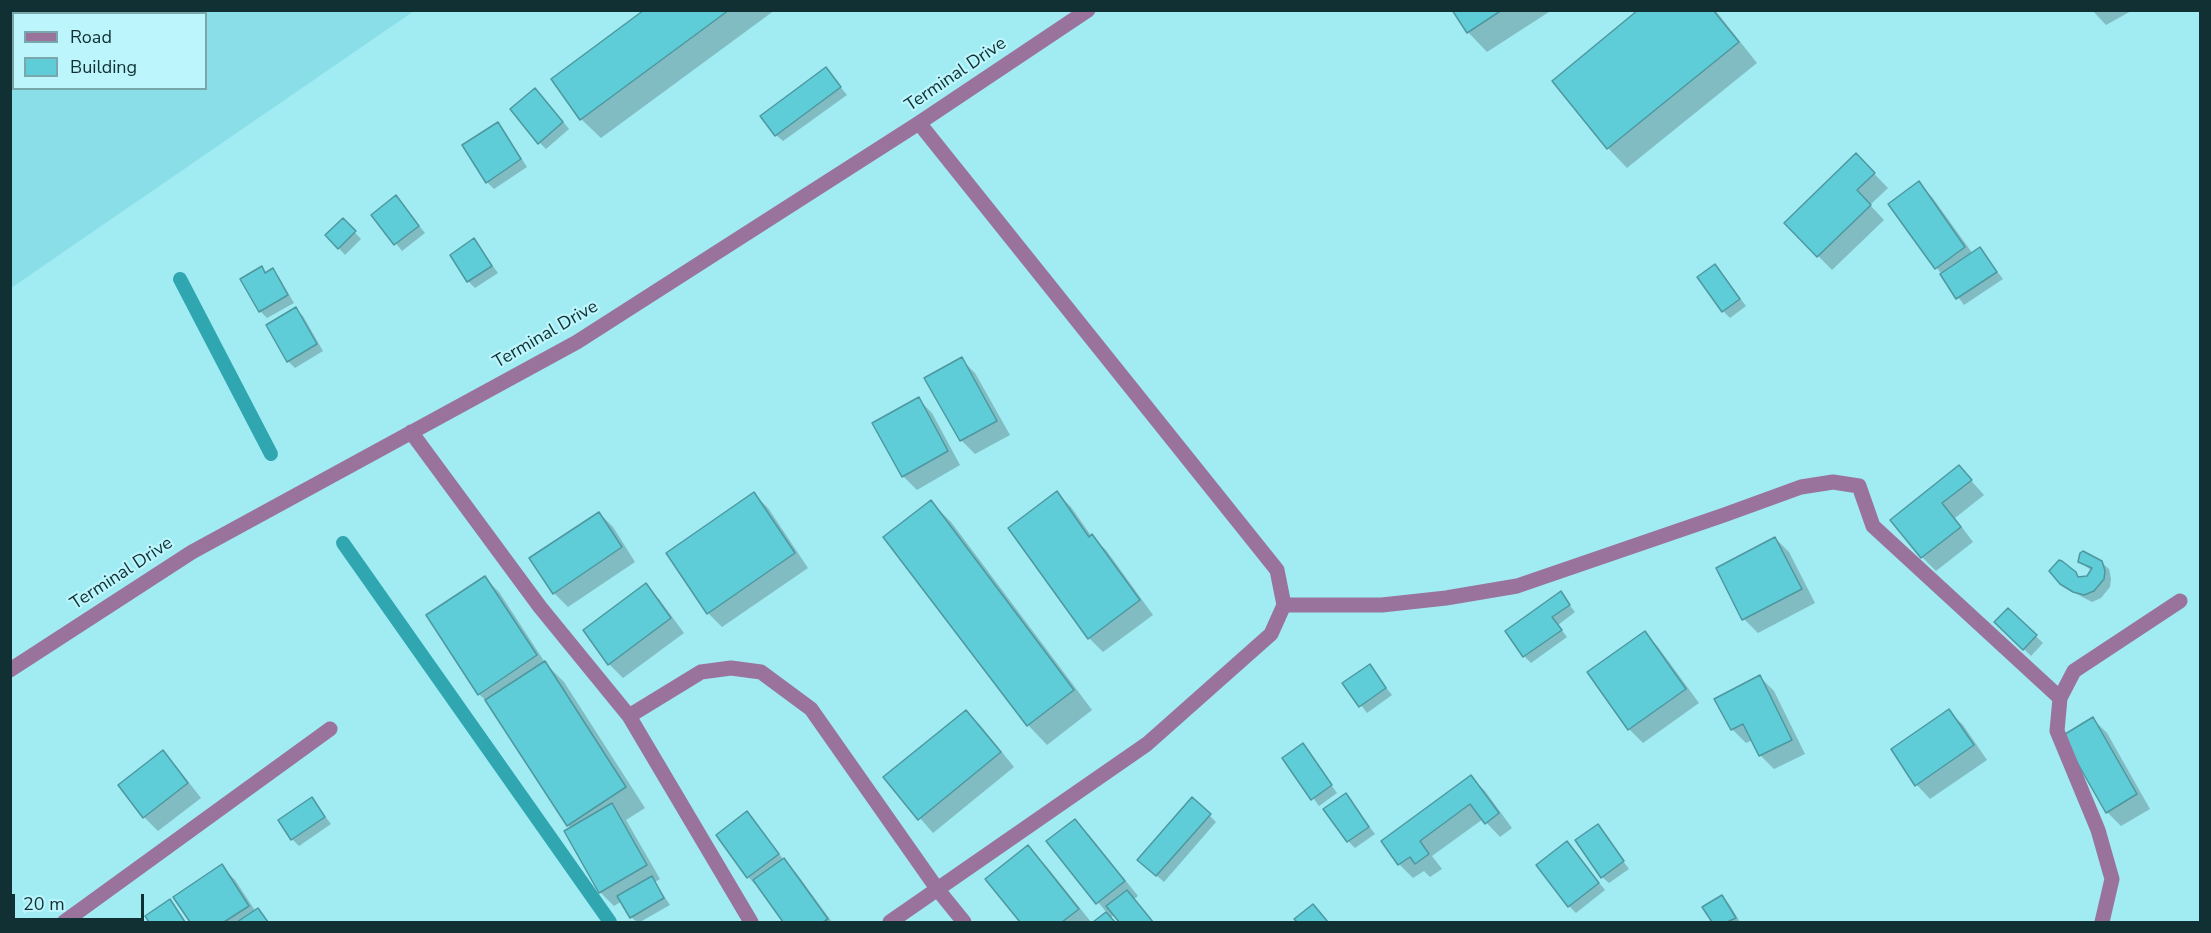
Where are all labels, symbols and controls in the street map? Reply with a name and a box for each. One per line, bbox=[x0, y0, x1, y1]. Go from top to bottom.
legend bbox=[12, 12, 207, 90]
text: Road bbox=[70, 25, 112, 49]
street label: Terminal Drive bbox=[901, 33, 1011, 117]
text: Building bbox=[70, 55, 137, 79]
street label: Terminal Drive bbox=[490, 296, 602, 374]
street label: Terminal Drive bbox=[67, 533, 177, 615]
scale bar bbox=[15, 882, 147, 920]
text: 20 m bbox=[23, 892, 65, 916]

